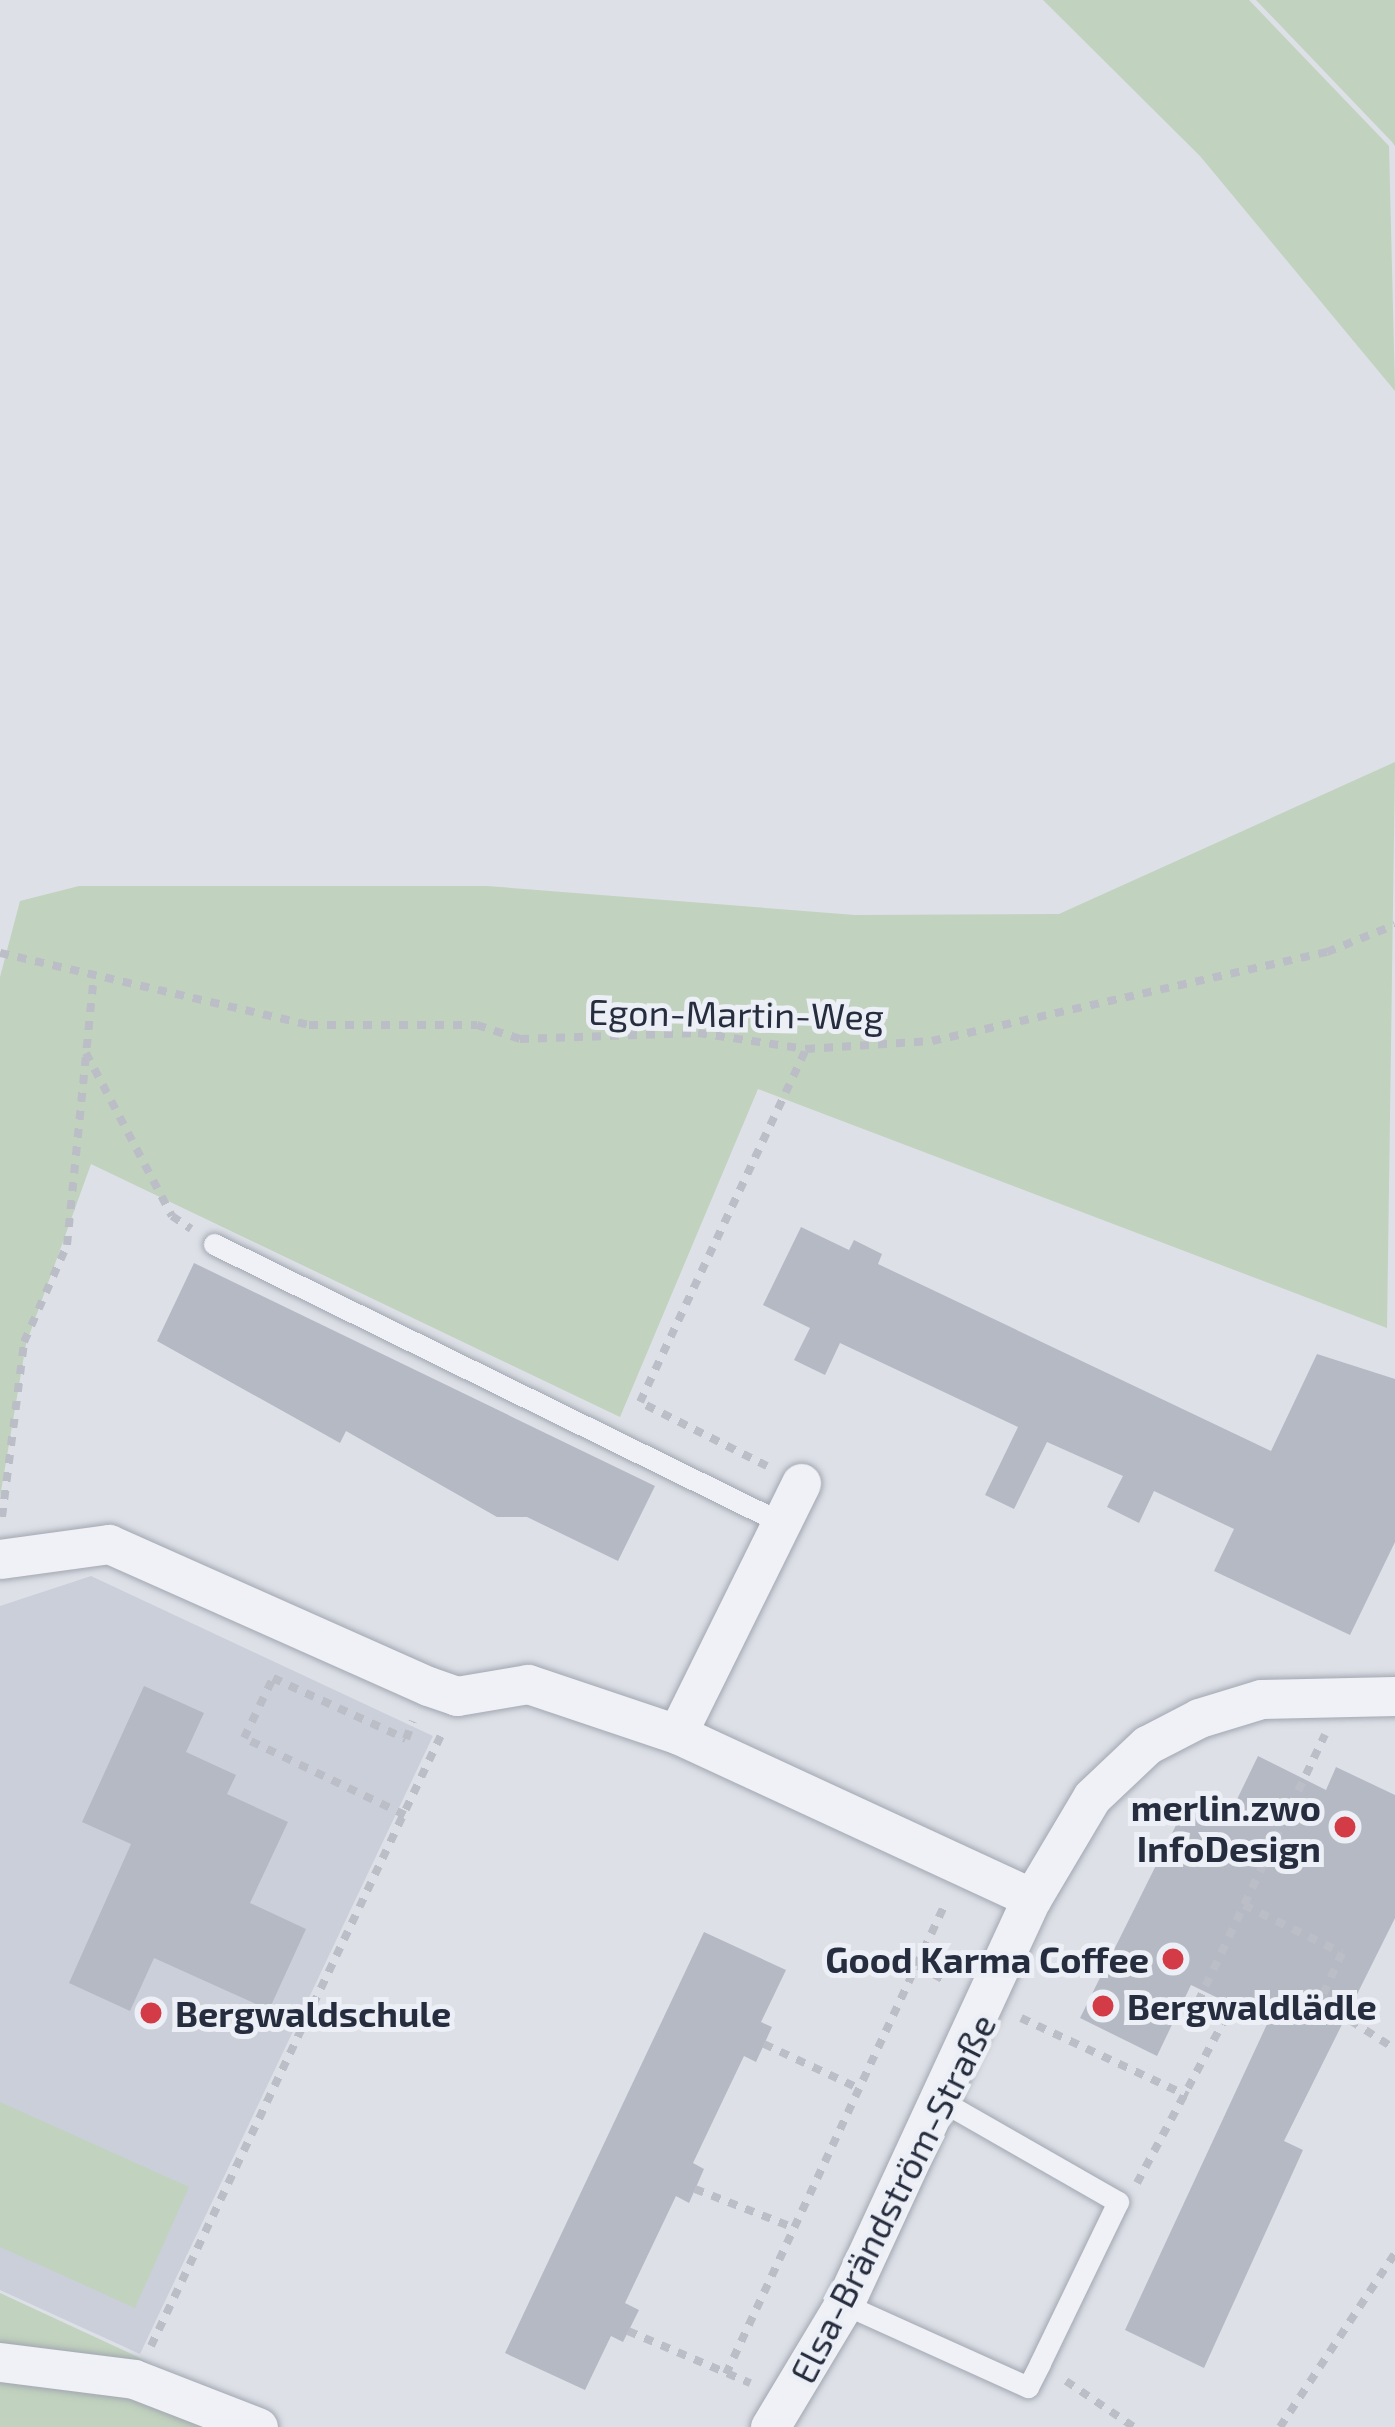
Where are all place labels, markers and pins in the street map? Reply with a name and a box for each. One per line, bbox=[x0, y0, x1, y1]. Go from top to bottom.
place label: merlin.zwo InfoDesign bbox=[1131, 1784, 1321, 1869]
marker: merlin.zwo InfoDesign bbox=[1332, 1814, 1358, 1840]
place label: Good Karma Coffee bbox=[825, 1937, 1149, 1981]
marker: Good Karma Coffee bbox=[1160, 1946, 1186, 1972]
place label: Bergwaldlädle bbox=[1127, 1984, 1377, 2028]
place label: Bergwaldschule bbox=[175, 1991, 451, 2035]
marker: Bergwaldlädle bbox=[1090, 1993, 1116, 2019]
marker: Bergwaldschule bbox=[138, 2000, 164, 2026]

